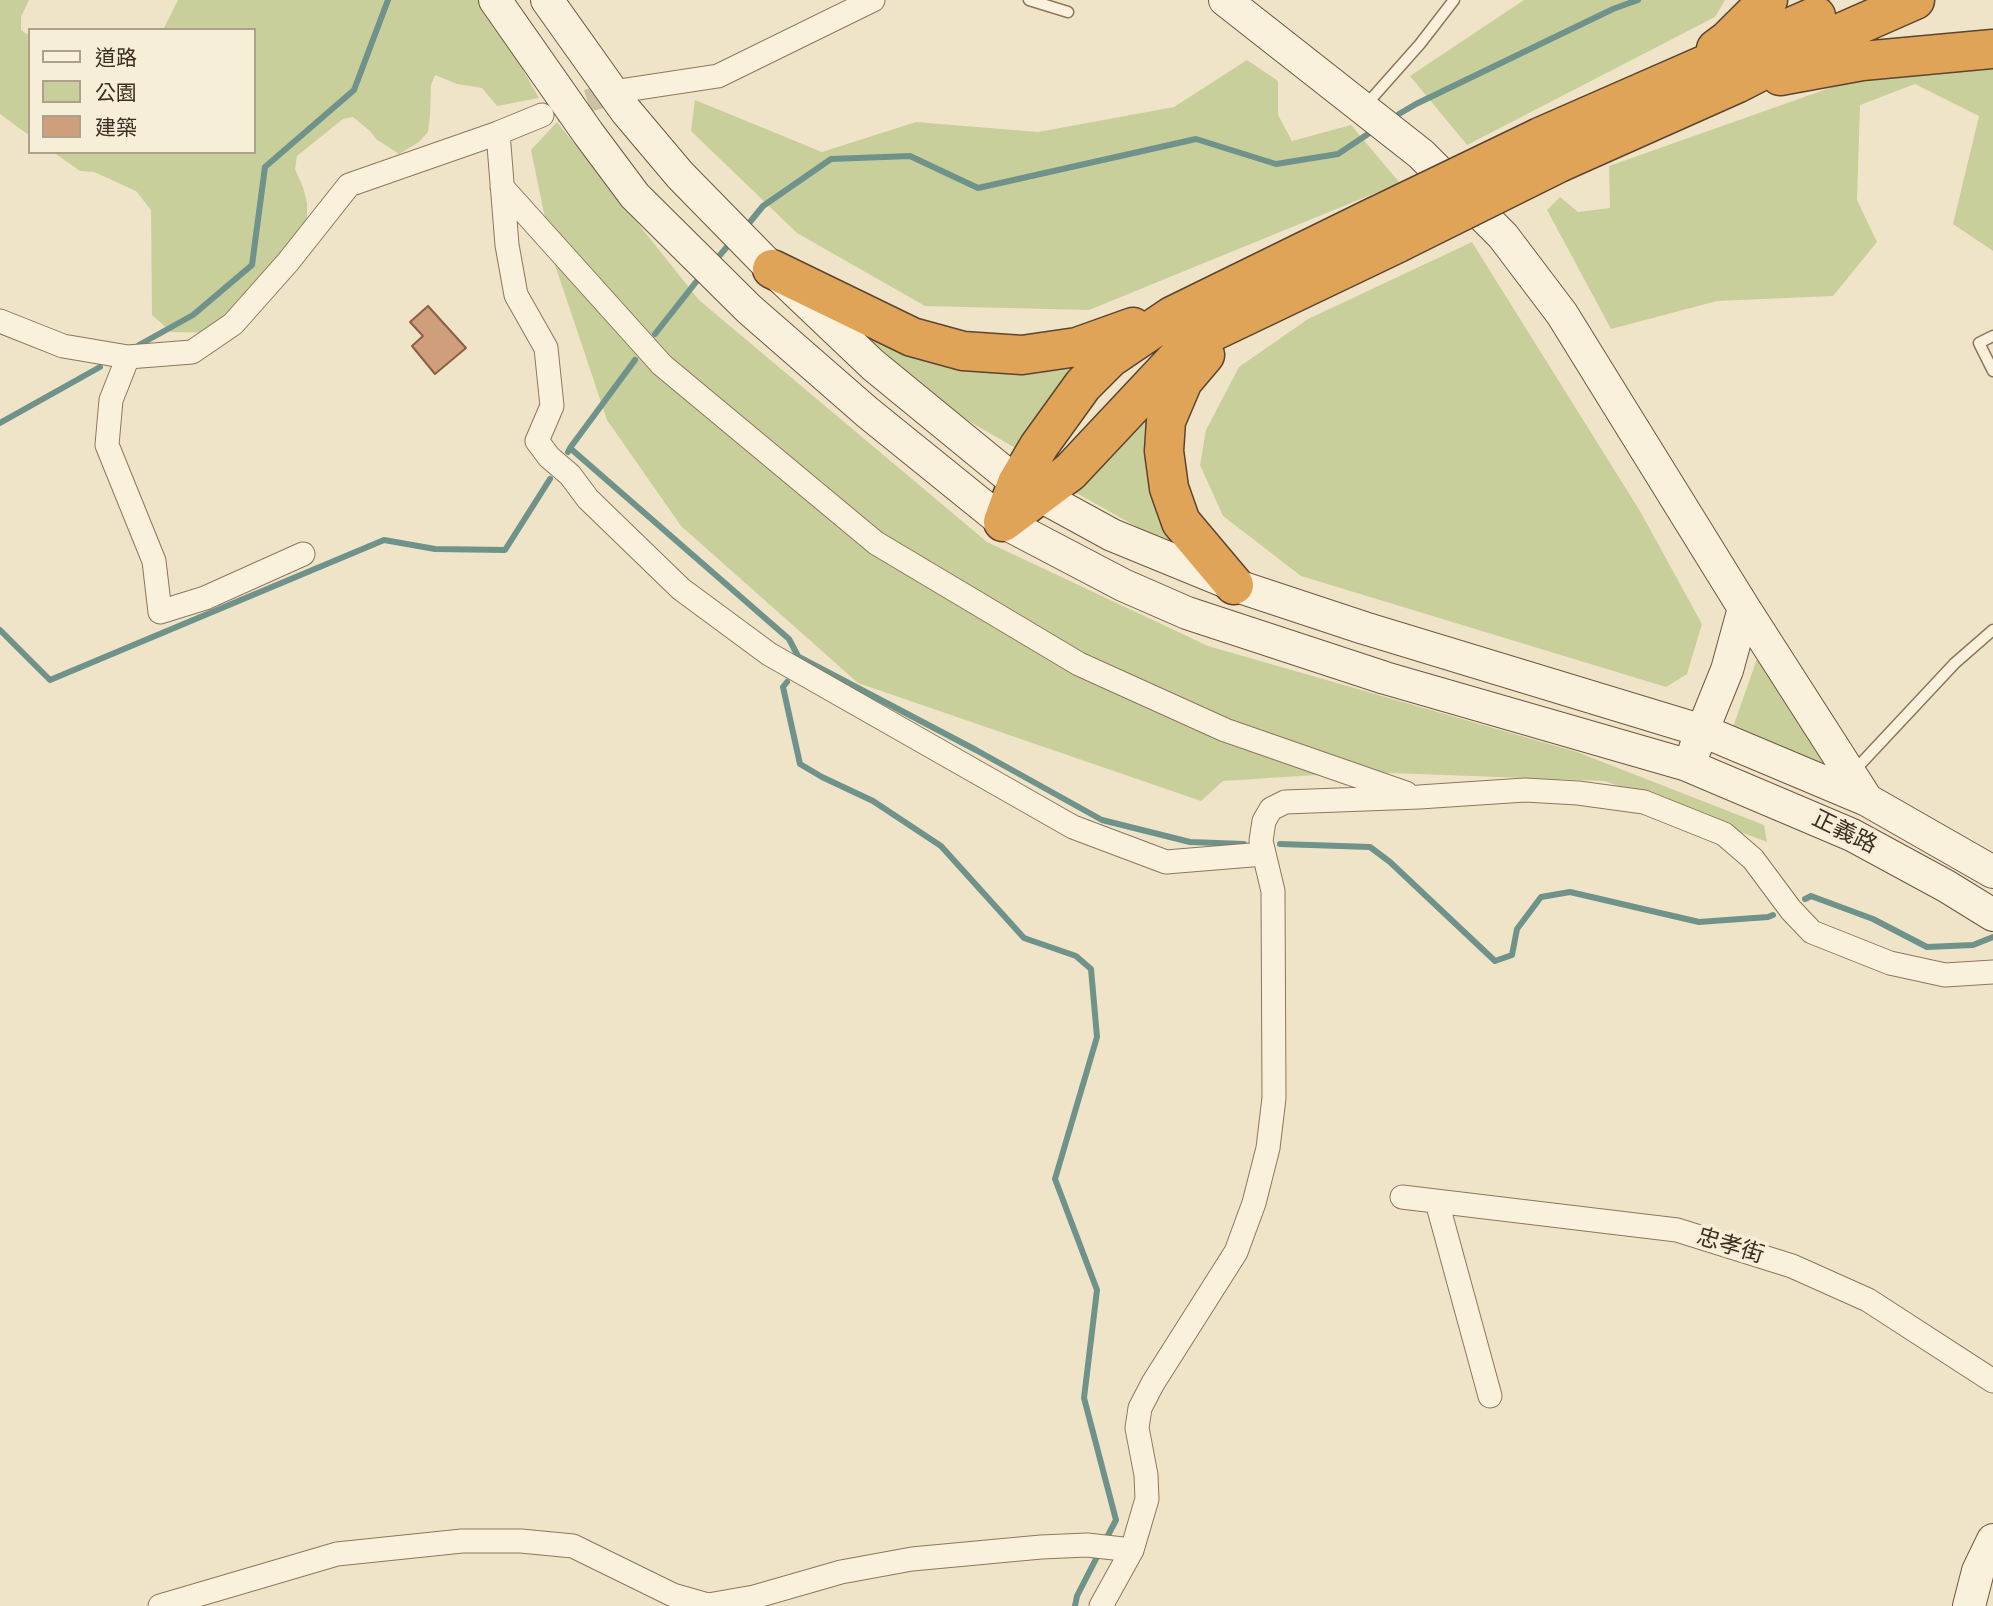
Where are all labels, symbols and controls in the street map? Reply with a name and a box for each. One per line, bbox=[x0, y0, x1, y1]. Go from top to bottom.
legend bbox=[28, 28, 256, 154]
text: 道路 bbox=[95, 43, 137, 72]
text: 公園 bbox=[95, 78, 137, 107]
text: 建築 bbox=[95, 113, 137, 142]
street label: 正義路 bbox=[1807, 805, 1881, 861]
street label: 忠孝街 bbox=[1693, 1224, 1767, 1270]

